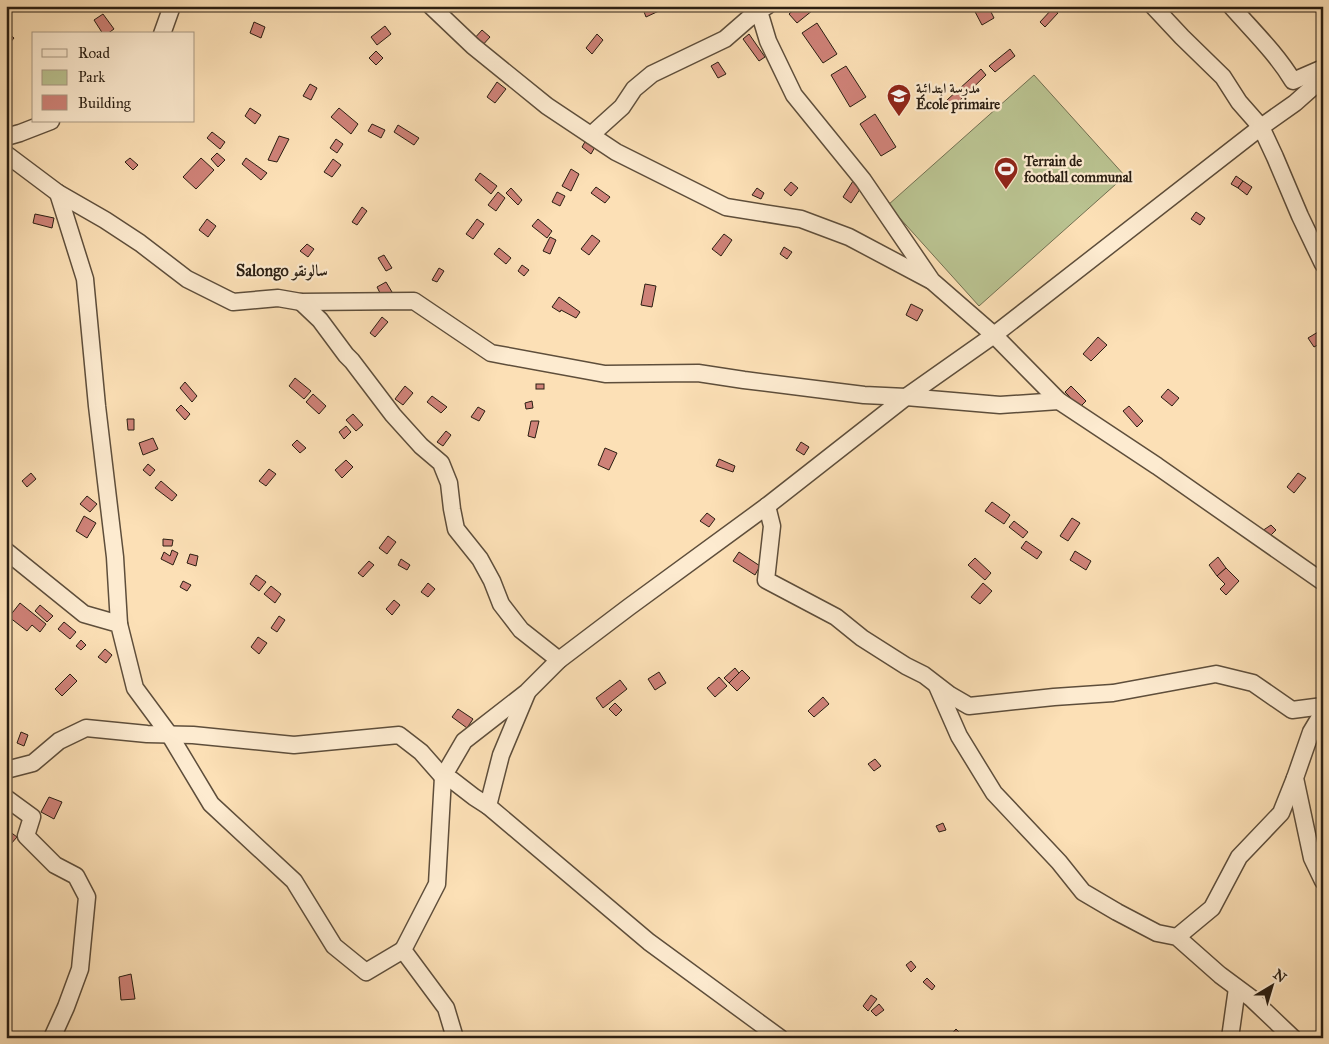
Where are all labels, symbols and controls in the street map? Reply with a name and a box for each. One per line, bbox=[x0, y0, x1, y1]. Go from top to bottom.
legend bbox=[32, 32, 195, 122]
text: Road bbox=[78, 44, 110, 62]
text: Park bbox=[78, 68, 105, 86]
place label: مدرسة ابتدائية École primaire bbox=[916, 80, 1000, 114]
school or university icon: مدرسة ابتدائية École primaire bbox=[886, 83, 912, 117]
text: Building bbox=[78, 94, 132, 112]
place label: Terrain de football communal bbox=[1023, 153, 1134, 186]
sports icon: Terrain de football communal bbox=[993, 156, 1019, 190]
district label: Salongo سالونقو bbox=[236, 261, 328, 281]
north arrow bbox=[1246, 962, 1296, 1012]
text: N bbox=[1270, 966, 1290, 987]

